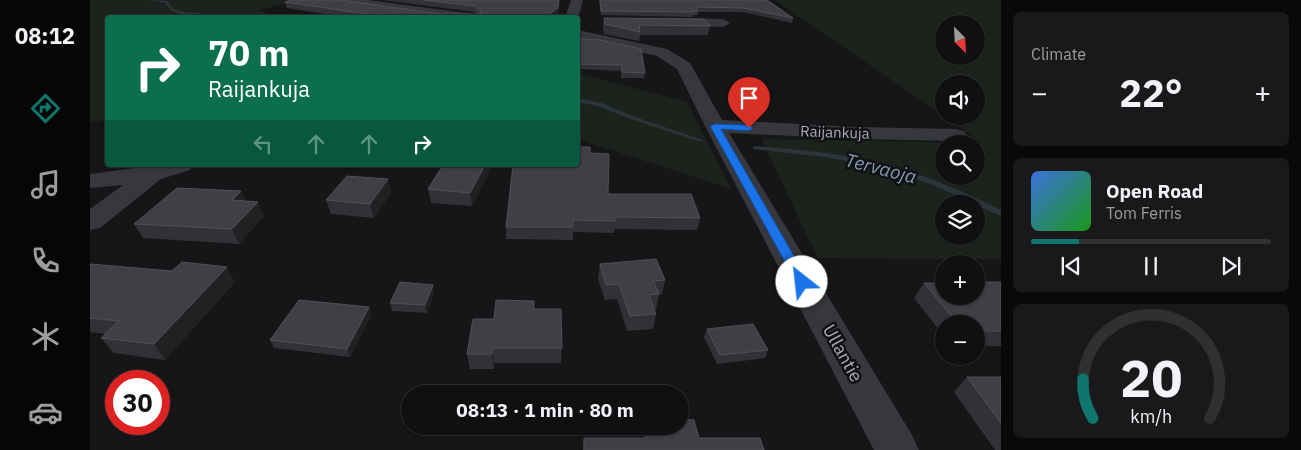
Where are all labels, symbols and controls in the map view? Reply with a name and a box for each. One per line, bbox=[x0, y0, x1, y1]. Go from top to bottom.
north arrow bbox=[935, 15, 985, 65]
map controls bbox=[935, 15, 985, 365]
text: 08:12 bbox=[15, 21, 75, 50]
text: 70 m bbox=[208, 30, 290, 76]
icon: right bbox=[125, 35, 190, 100]
text: Climate bbox=[1031, 44, 1086, 64]
text: 22° bbox=[1119, 68, 1183, 117]
text: Raijankuja bbox=[208, 74, 310, 103]
text: − bbox=[1031, 74, 1048, 111]
text: + bbox=[1254, 74, 1271, 111]
button: sound bbox=[935, 75, 985, 125]
pin bbox=[728, 77, 770, 128]
icon: arrive bbox=[735, 84, 763, 112]
icon: directions bbox=[28, 91, 63, 126]
street label: Raijankuja bbox=[800, 121, 870, 143]
icon: left bbox=[249, 130, 277, 158]
icon: ahead bbox=[302, 130, 330, 158]
icon: ahead bbox=[355, 130, 383, 158]
icon: right bbox=[408, 130, 436, 158]
button: search bbox=[935, 135, 985, 185]
water label: Tervaoja bbox=[843, 148, 919, 188]
icon: music bbox=[28, 167, 63, 202]
text: Open Road bbox=[1106, 179, 1203, 203]
button: layers bbox=[935, 195, 985, 245]
text: Tom Ferris bbox=[1106, 203, 1182, 223]
icon: phone bbox=[28, 243, 63, 278]
icon: previous bbox=[1057, 252, 1085, 280]
icon: pause bbox=[1137, 252, 1165, 280]
icon: next bbox=[1217, 252, 1245, 280]
position arrow bbox=[775, 255, 827, 307]
button: + bbox=[935, 255, 985, 305]
button: − bbox=[935, 315, 985, 365]
icon: climate bbox=[28, 319, 63, 354]
street label: Ullantie bbox=[818, 320, 868, 386]
text: 20 bbox=[1120, 344, 1182, 411]
speed limit sign: 30 bbox=[105, 370, 170, 435]
icon: car bbox=[28, 395, 63, 430]
text: 08:13 · 1 min · 80 m bbox=[456, 398, 634, 422]
text: km/h bbox=[1130, 405, 1172, 428]

